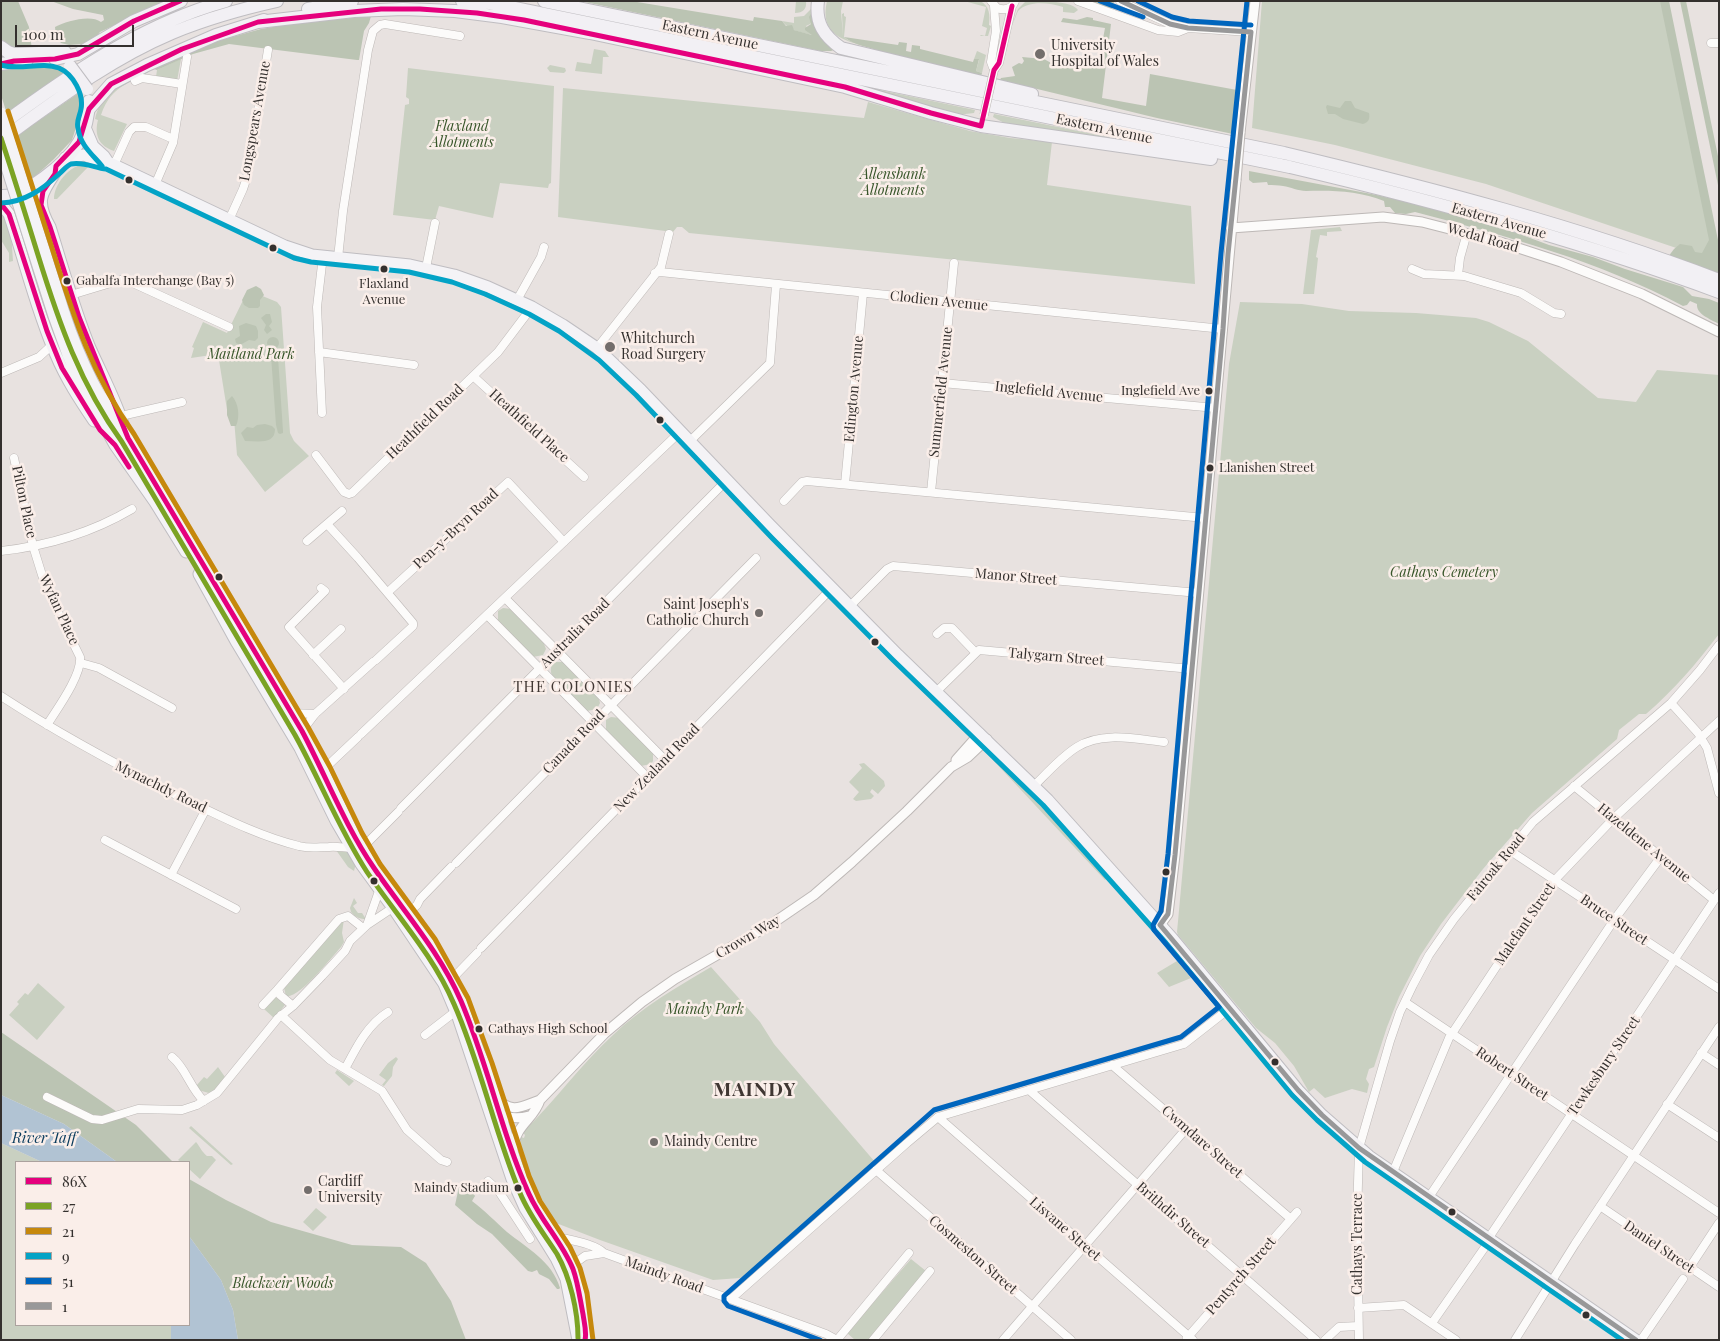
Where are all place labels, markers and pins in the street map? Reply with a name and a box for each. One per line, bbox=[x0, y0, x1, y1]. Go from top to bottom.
place label: University Hospital of Wales bbox=[1051, 38, 1159, 70]
marker: University Hospital of Wales bbox=[1033, 47, 1047, 61]
unlabelled marker bbox=[124, 175, 134, 185]
unlabelled marker bbox=[268, 243, 278, 253]
marker: Flaxland Avenue bbox=[379, 264, 389, 274]
place label: Gabalfa Interchange (Bay 5) bbox=[76, 273, 234, 289]
marker: Gabalfa Interchange (Bay 5) bbox=[62, 276, 72, 286]
place label: Flaxland Avenue bbox=[359, 276, 409, 307]
place label: Whitchurch Road Surgery bbox=[621, 331, 706, 364]
marker: Whitchurch Road Surgery bbox=[603, 340, 617, 354]
place label: Inglefield Ave bbox=[1121, 383, 1200, 399]
marker: Inglefield Ave bbox=[1204, 386, 1214, 396]
unlabelled marker bbox=[655, 415, 665, 425]
place label: Llanishen Street bbox=[1219, 460, 1314, 476]
marker: Llanishen Street bbox=[1205, 463, 1215, 473]
unlabelled marker bbox=[214, 572, 224, 582]
place label: Saint Joseph's Catholic Church bbox=[646, 597, 749, 630]
marker: Saint Joseph's Catholic Church bbox=[753, 607, 765, 619]
unlabelled marker bbox=[870, 637, 880, 647]
unlabelled marker bbox=[1161, 867, 1171, 877]
unlabelled marker bbox=[369, 876, 379, 886]
place label: Cathays High School bbox=[488, 1021, 608, 1037]
marker: Cathays High School bbox=[474, 1024, 484, 1034]
unlabelled marker bbox=[1270, 1057, 1280, 1067]
place label: Maindy Centre bbox=[664, 1134, 757, 1150]
marker: Maindy Centre bbox=[648, 1136, 660, 1148]
place label: Cardiff University bbox=[318, 1174, 382, 1206]
place label: Maindy Stadium bbox=[414, 1180, 509, 1196]
marker: Maindy Stadium bbox=[513, 1183, 523, 1193]
marker: Cardiff University bbox=[302, 1184, 314, 1196]
unlabelled marker bbox=[1447, 1207, 1457, 1217]
unlabelled marker bbox=[1581, 1310, 1591, 1320]

